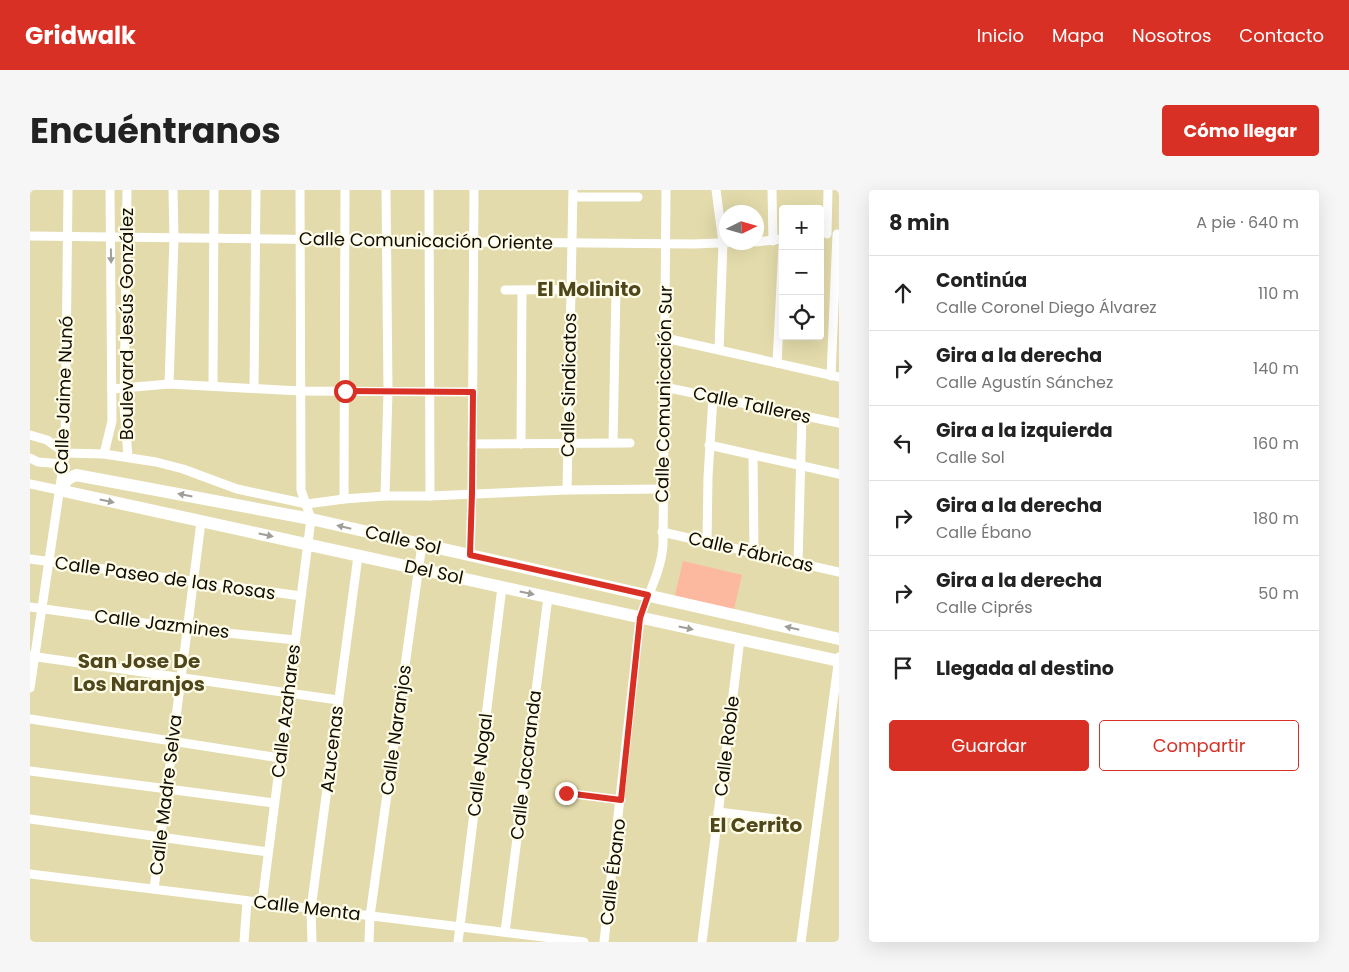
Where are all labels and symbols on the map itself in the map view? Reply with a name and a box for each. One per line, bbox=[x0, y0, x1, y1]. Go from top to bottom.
north arrow bbox=[719, 205, 764, 250]
street label: Boulevard Jesús González bbox=[114, 208, 139, 440]
street label: Calle Comunicación Oriente bbox=[299, 226, 553, 255]
one-way arrow bbox=[107, 248, 115, 264]
district label: El Molinito bbox=[537, 275, 641, 303]
street label: Calle Comunicación Sur bbox=[649, 285, 678, 503]
street label: Calle Sindicatos bbox=[555, 313, 582, 457]
street label: Calle Jaime Nunó bbox=[48, 315, 79, 475]
route start bbox=[334, 380, 357, 403]
street label: Calle Talleres bbox=[691, 380, 813, 429]
one-way arrow bbox=[176, 491, 192, 499]
one-way arrow bbox=[99, 497, 114, 505]
street label: Calle Sol bbox=[363, 519, 444, 560]
one-way arrow bbox=[337, 523, 352, 531]
street label: Calle Fábricas bbox=[686, 525, 816, 578]
one-way arrow bbox=[258, 532, 274, 540]
street label: Calle Paseo de las Rosas bbox=[53, 550, 277, 605]
street label: Del Sol bbox=[402, 553, 466, 590]
one-way arrow bbox=[519, 589, 535, 597]
street label: Calle Jazmines bbox=[93, 603, 231, 644]
one-way arrow bbox=[678, 624, 694, 632]
one-way arrow bbox=[784, 624, 799, 632]
street label: Calle Azahares bbox=[265, 643, 306, 779]
district label: San Jose De Los Naranjos bbox=[73, 647, 205, 698]
street label: Calle Naranjos bbox=[374, 663, 417, 797]
street label: Calle Jacaranda bbox=[504, 689, 547, 841]
street label: Calle Roble bbox=[708, 694, 745, 798]
street label: Azucenas bbox=[314, 704, 349, 794]
street label: Calle Nogal bbox=[461, 712, 498, 818]
street label: Calle Madre Selva bbox=[143, 713, 188, 877]
route end bbox=[555, 782, 578, 805]
district label: El Cerrito bbox=[710, 811, 802, 839]
street label: Calle Ébano bbox=[594, 817, 631, 927]
street label: Calle Menta bbox=[252, 889, 362, 926]

